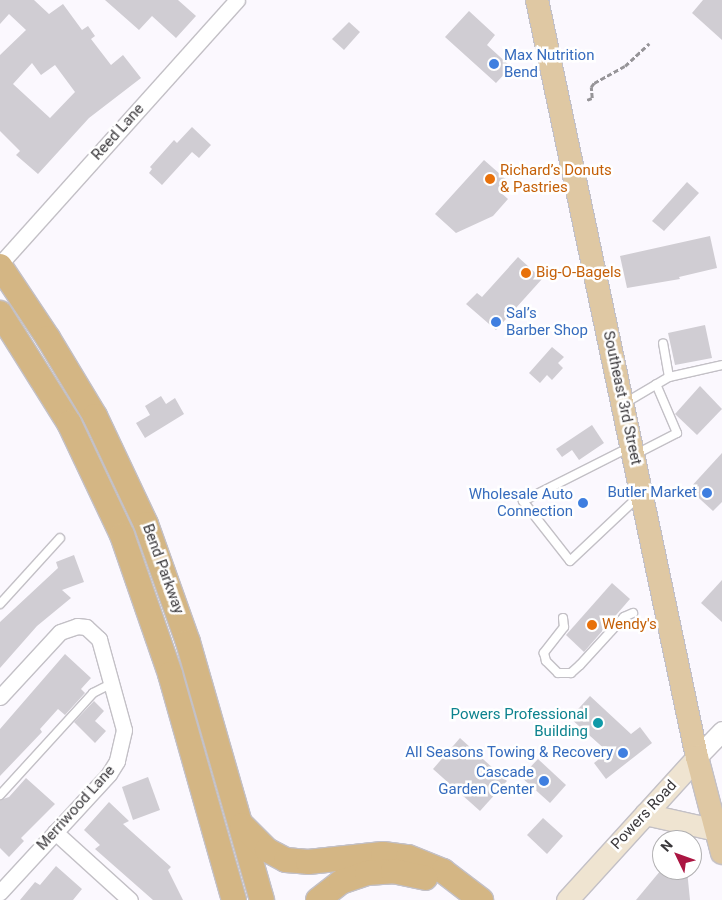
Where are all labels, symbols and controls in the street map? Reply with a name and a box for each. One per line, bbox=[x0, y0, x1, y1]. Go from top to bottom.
place label: Max Nutrition Bend bbox=[504, 46, 594, 81]
marker: Max Nutrition Bend bbox=[488, 58, 500, 70]
street label: Reed Lane bbox=[88, 100, 148, 164]
place label: Richard’s Donuts & Pastries bbox=[500, 161, 612, 196]
marker: Richard’s Donuts & Pastries bbox=[484, 173, 496, 185]
place label: Big-O-Bagels bbox=[536, 264, 621, 282]
marker: Big-O-Bagels bbox=[520, 267, 532, 279]
place label: Sal’s Barber Shop bbox=[506, 304, 588, 339]
marker: Sal’s Barber Shop bbox=[490, 316, 502, 328]
street label: Southeast 3rd Street bbox=[599, 329, 645, 467]
place label: Butler Market bbox=[607, 484, 697, 502]
place label: Wholesale Auto Connection bbox=[469, 485, 573, 520]
marker: Butler Market bbox=[701, 487, 713, 499]
marker: Wholesale Auto Connection bbox=[577, 497, 589, 509]
street label: Bend Parkway bbox=[138, 522, 188, 616]
place label: Wendy's bbox=[602, 616, 657, 634]
marker: Wendy's bbox=[586, 619, 598, 631]
place label: Powers Professional Building bbox=[451, 705, 588, 740]
marker: Powers Professional Building bbox=[592, 717, 604, 729]
place label: All Seasons Towing & Recovery bbox=[405, 744, 613, 762]
marker: All Seasons Towing & Recovery bbox=[617, 747, 629, 759]
street label: Merriwood Lane bbox=[33, 762, 119, 854]
place label: Cascade Garden Center bbox=[438, 763, 534, 798]
marker: Cascade Garden Center bbox=[538, 775, 550, 787]
street label: Powers Road bbox=[607, 777, 681, 853]
north arrow bbox=[652, 830, 702, 880]
text: N bbox=[657, 837, 676, 855]

